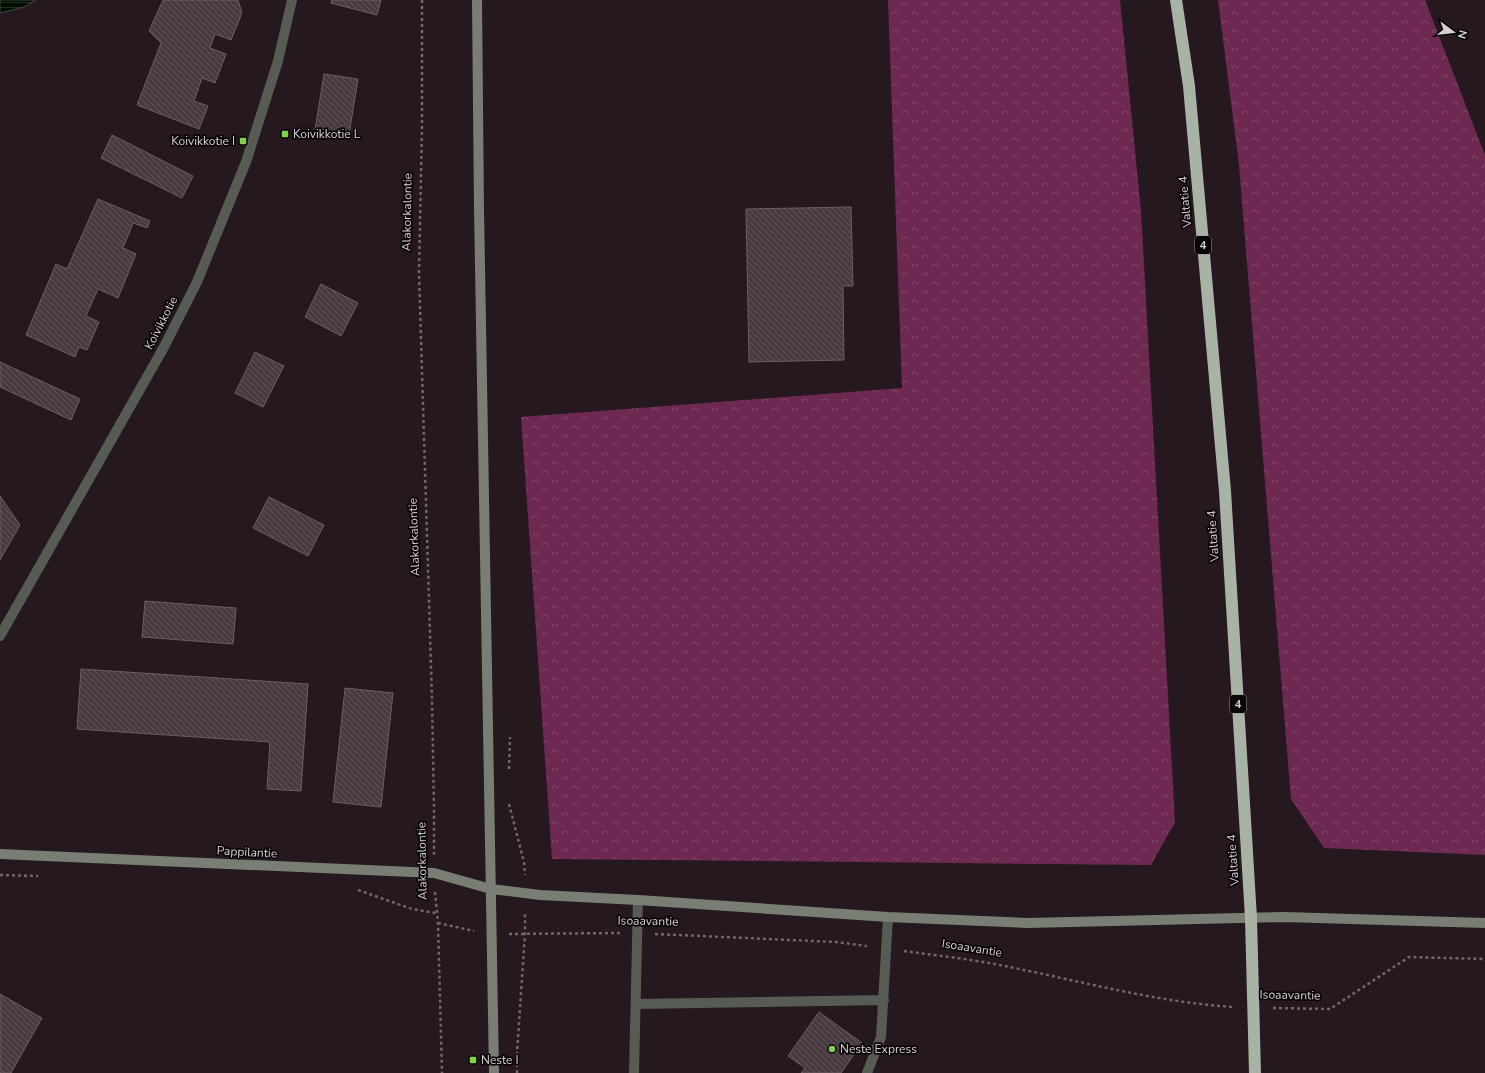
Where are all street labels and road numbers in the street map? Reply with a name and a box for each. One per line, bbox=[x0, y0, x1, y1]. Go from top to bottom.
street label: Alakorkalontie bbox=[398, 173, 416, 251]
street label: Valtatie 4 bbox=[1175, 176, 1195, 229]
road number: 4 bbox=[1195, 236, 1211, 254]
street label: Koivikkotie bbox=[141, 294, 181, 352]
street label: Alakorkalontie bbox=[405, 498, 423, 576]
street label: Valtatie 4 bbox=[1203, 510, 1223, 563]
road number: 4 bbox=[1230, 695, 1246, 713]
street label: Alakorkalontie bbox=[413, 822, 431, 900]
street label: Valtatie 4 bbox=[1223, 834, 1243, 887]
street label: Pappilantie bbox=[216, 842, 278, 862]
street label: Isoaavantie bbox=[617, 912, 679, 930]
street label: Isoaavantie bbox=[941, 935, 1003, 961]
street label: Isoaavantie bbox=[1259, 986, 1321, 1004]

